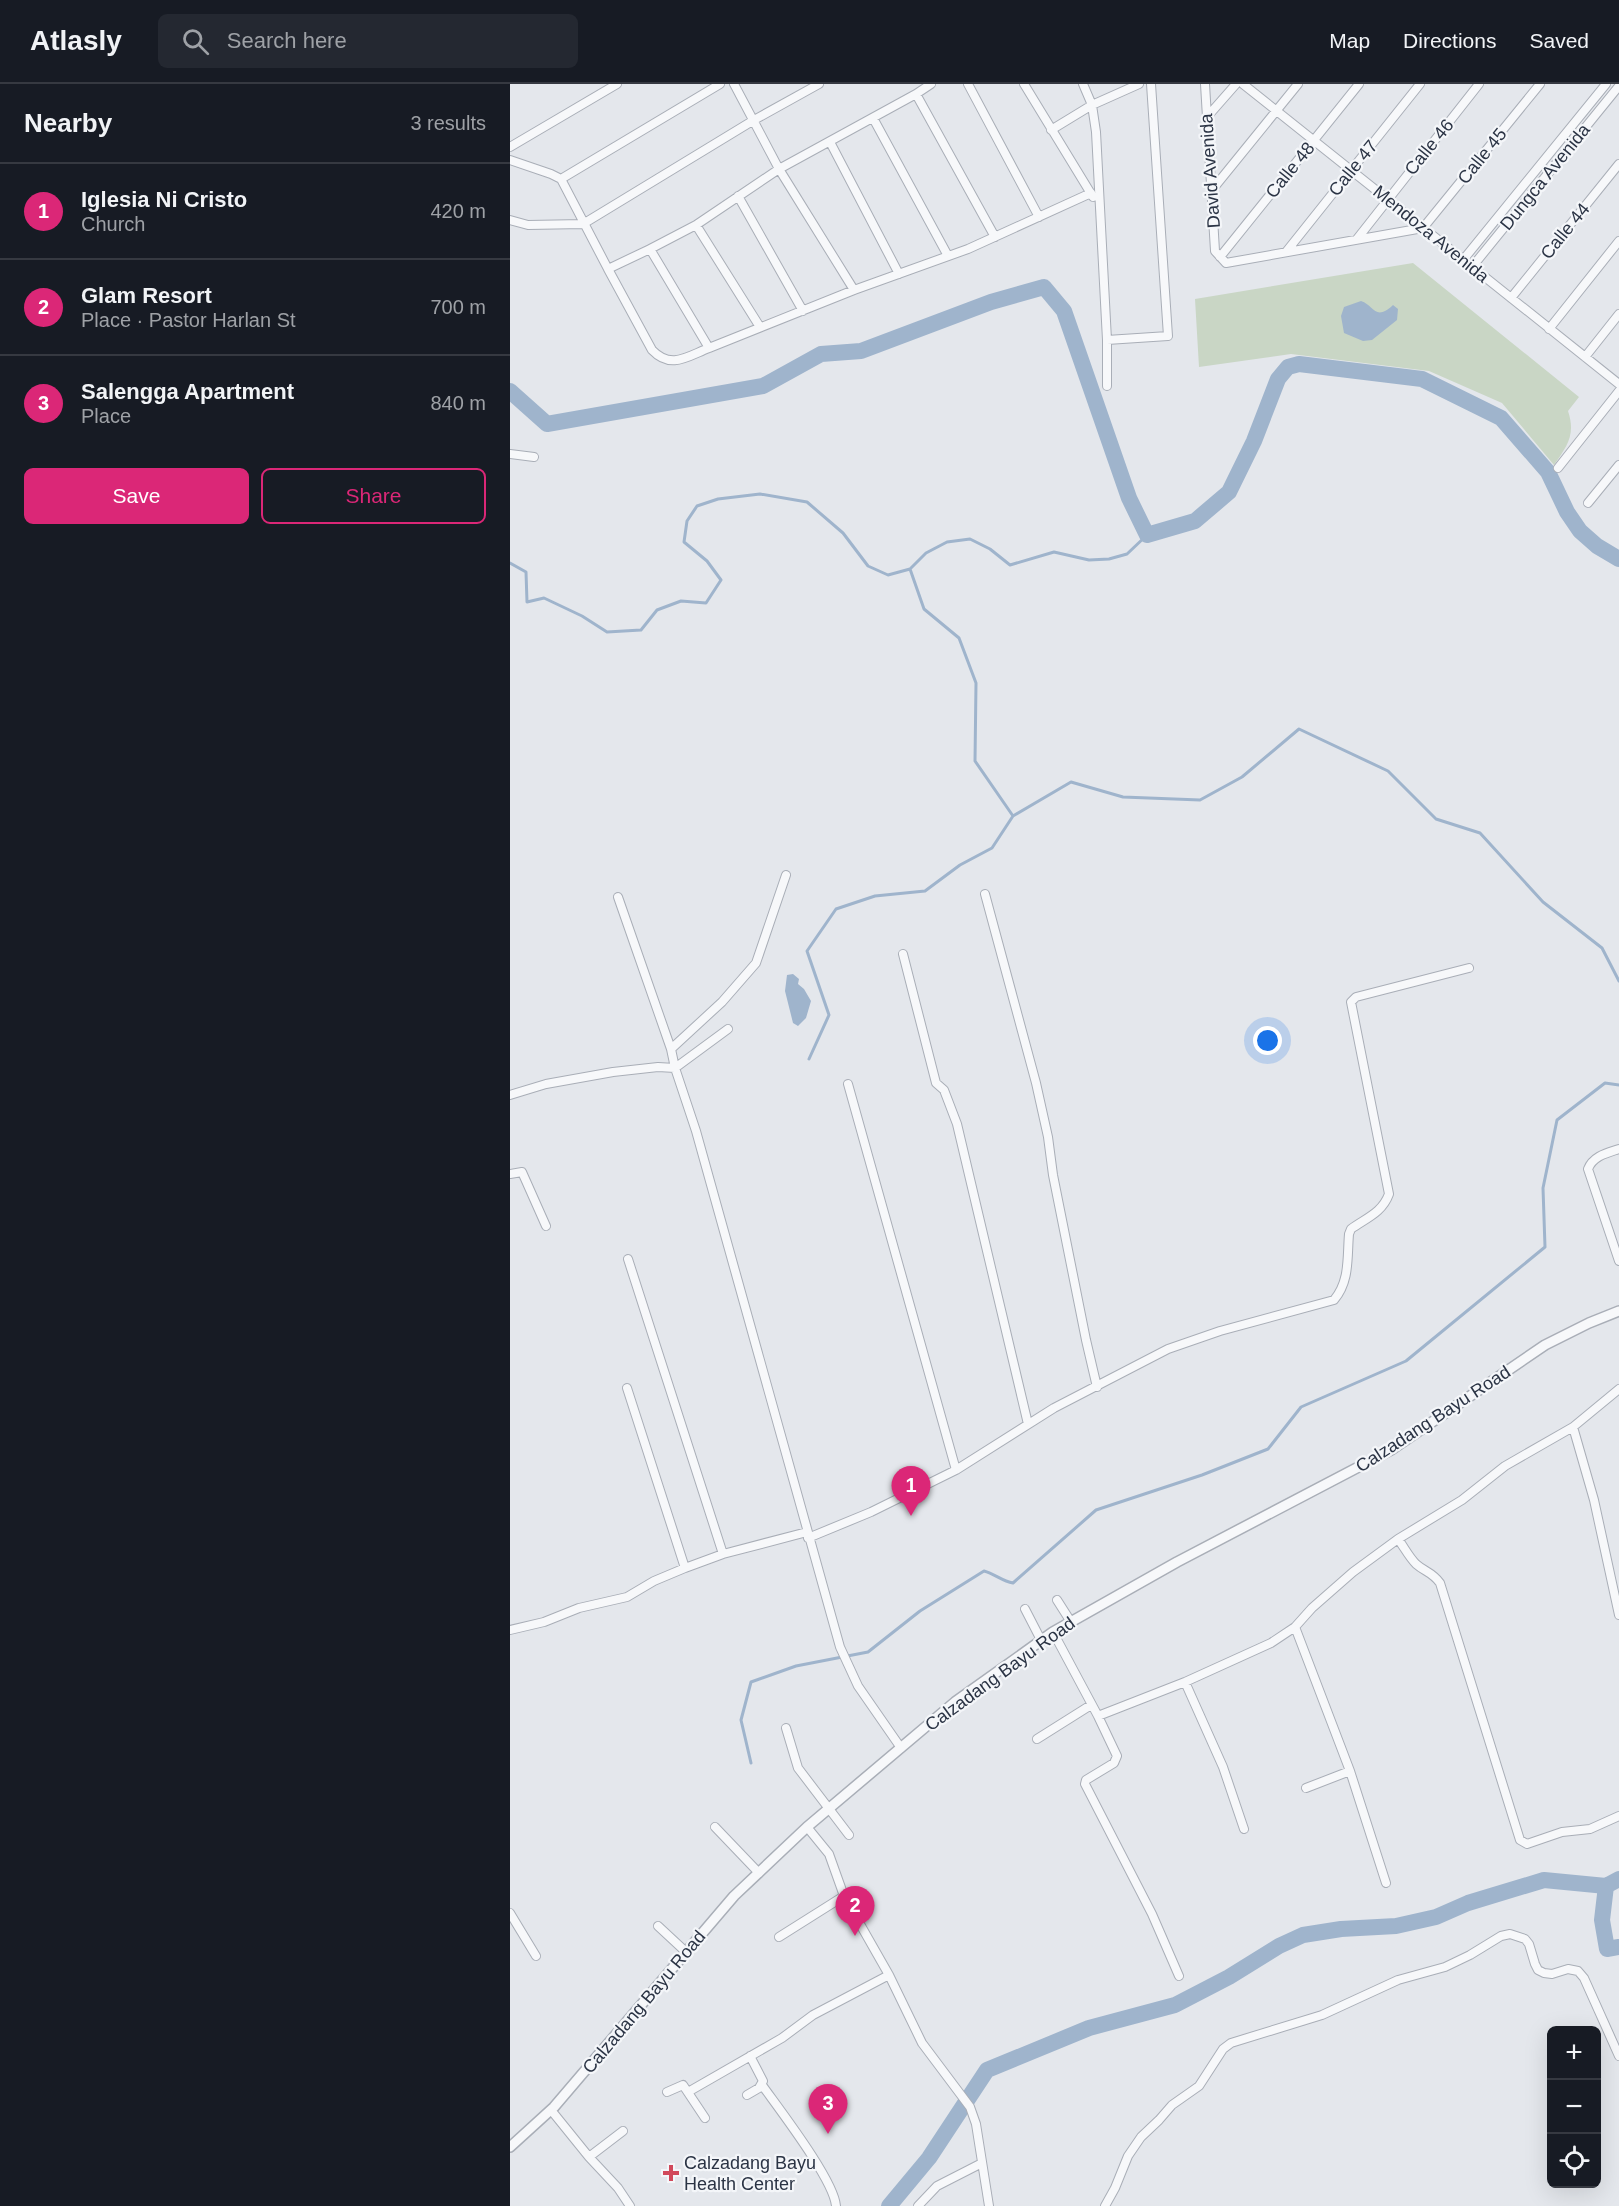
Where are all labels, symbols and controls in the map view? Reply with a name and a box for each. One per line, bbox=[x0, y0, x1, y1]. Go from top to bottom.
search box bbox=[158, 14, 578, 68]
text: Atlasly bbox=[30, 25, 122, 56]
icon: search bbox=[179, 25, 212, 58]
text: Search here bbox=[227, 28, 347, 53]
text: Map bbox=[1329, 29, 1370, 52]
text: Directions bbox=[1403, 29, 1496, 52]
text: Saved bbox=[1529, 29, 1589, 52]
text: Nearby bbox=[24, 108, 112, 138]
text: 3 results bbox=[410, 112, 486, 134]
street label: David Avenida bbox=[1196, 112, 1224, 229]
street label: Calle 46 bbox=[1400, 115, 1458, 179]
street label: Dungca Avenida bbox=[1496, 119, 1595, 234]
street label: Calle 45 bbox=[1453, 124, 1511, 188]
street label: Calle 47 bbox=[1324, 136, 1382, 200]
street label: Calle 48 bbox=[1261, 138, 1319, 202]
street label: Mendoza Avenida bbox=[1369, 181, 1494, 287]
text: Iglesia Ni Cristo bbox=[81, 187, 247, 212]
street label: Calle 44 bbox=[1536, 199, 1594, 263]
text: 1 bbox=[38, 200, 49, 222]
text: 420 m bbox=[430, 200, 486, 222]
text: Church bbox=[81, 213, 145, 235]
text: Glam Resort bbox=[81, 283, 212, 308]
text: 2 bbox=[38, 296, 49, 318]
text: 700 m bbox=[430, 296, 486, 318]
text: Place · Pastor Harlan St bbox=[81, 309, 296, 331]
text: Salengga Apartment bbox=[81, 379, 294, 404]
text: 3 bbox=[38, 392, 49, 414]
text: 840 m bbox=[430, 392, 486, 414]
text: Place bbox=[81, 405, 131, 427]
button: Save bbox=[24, 468, 249, 524]
button: Share bbox=[261, 468, 486, 524]
your location bbox=[1253, 1026, 1282, 1055]
street label: Calzadang Bayu Road bbox=[1352, 1362, 1514, 1476]
pin: 1 bbox=[892, 1466, 930, 1516]
street label: Calzadang Bayu Road bbox=[921, 1613, 1079, 1735]
pin: 2 bbox=[836, 1886, 874, 1936]
street label: Calzadang Bayu Road bbox=[578, 1927, 710, 2077]
map controls bbox=[1547, 2026, 1601, 2188]
button: + bbox=[1547, 2026, 1601, 2080]
button: − bbox=[1547, 2080, 1601, 2134]
pin: 3 bbox=[808, 2084, 848, 2134]
button: locate bbox=[1547, 2134, 1601, 2188]
place label: Calzadang Bayu Health Center bbox=[684, 2153, 816, 2194]
marker: Calzadang Bayu Health Center bbox=[662, 2164, 680, 2182]

